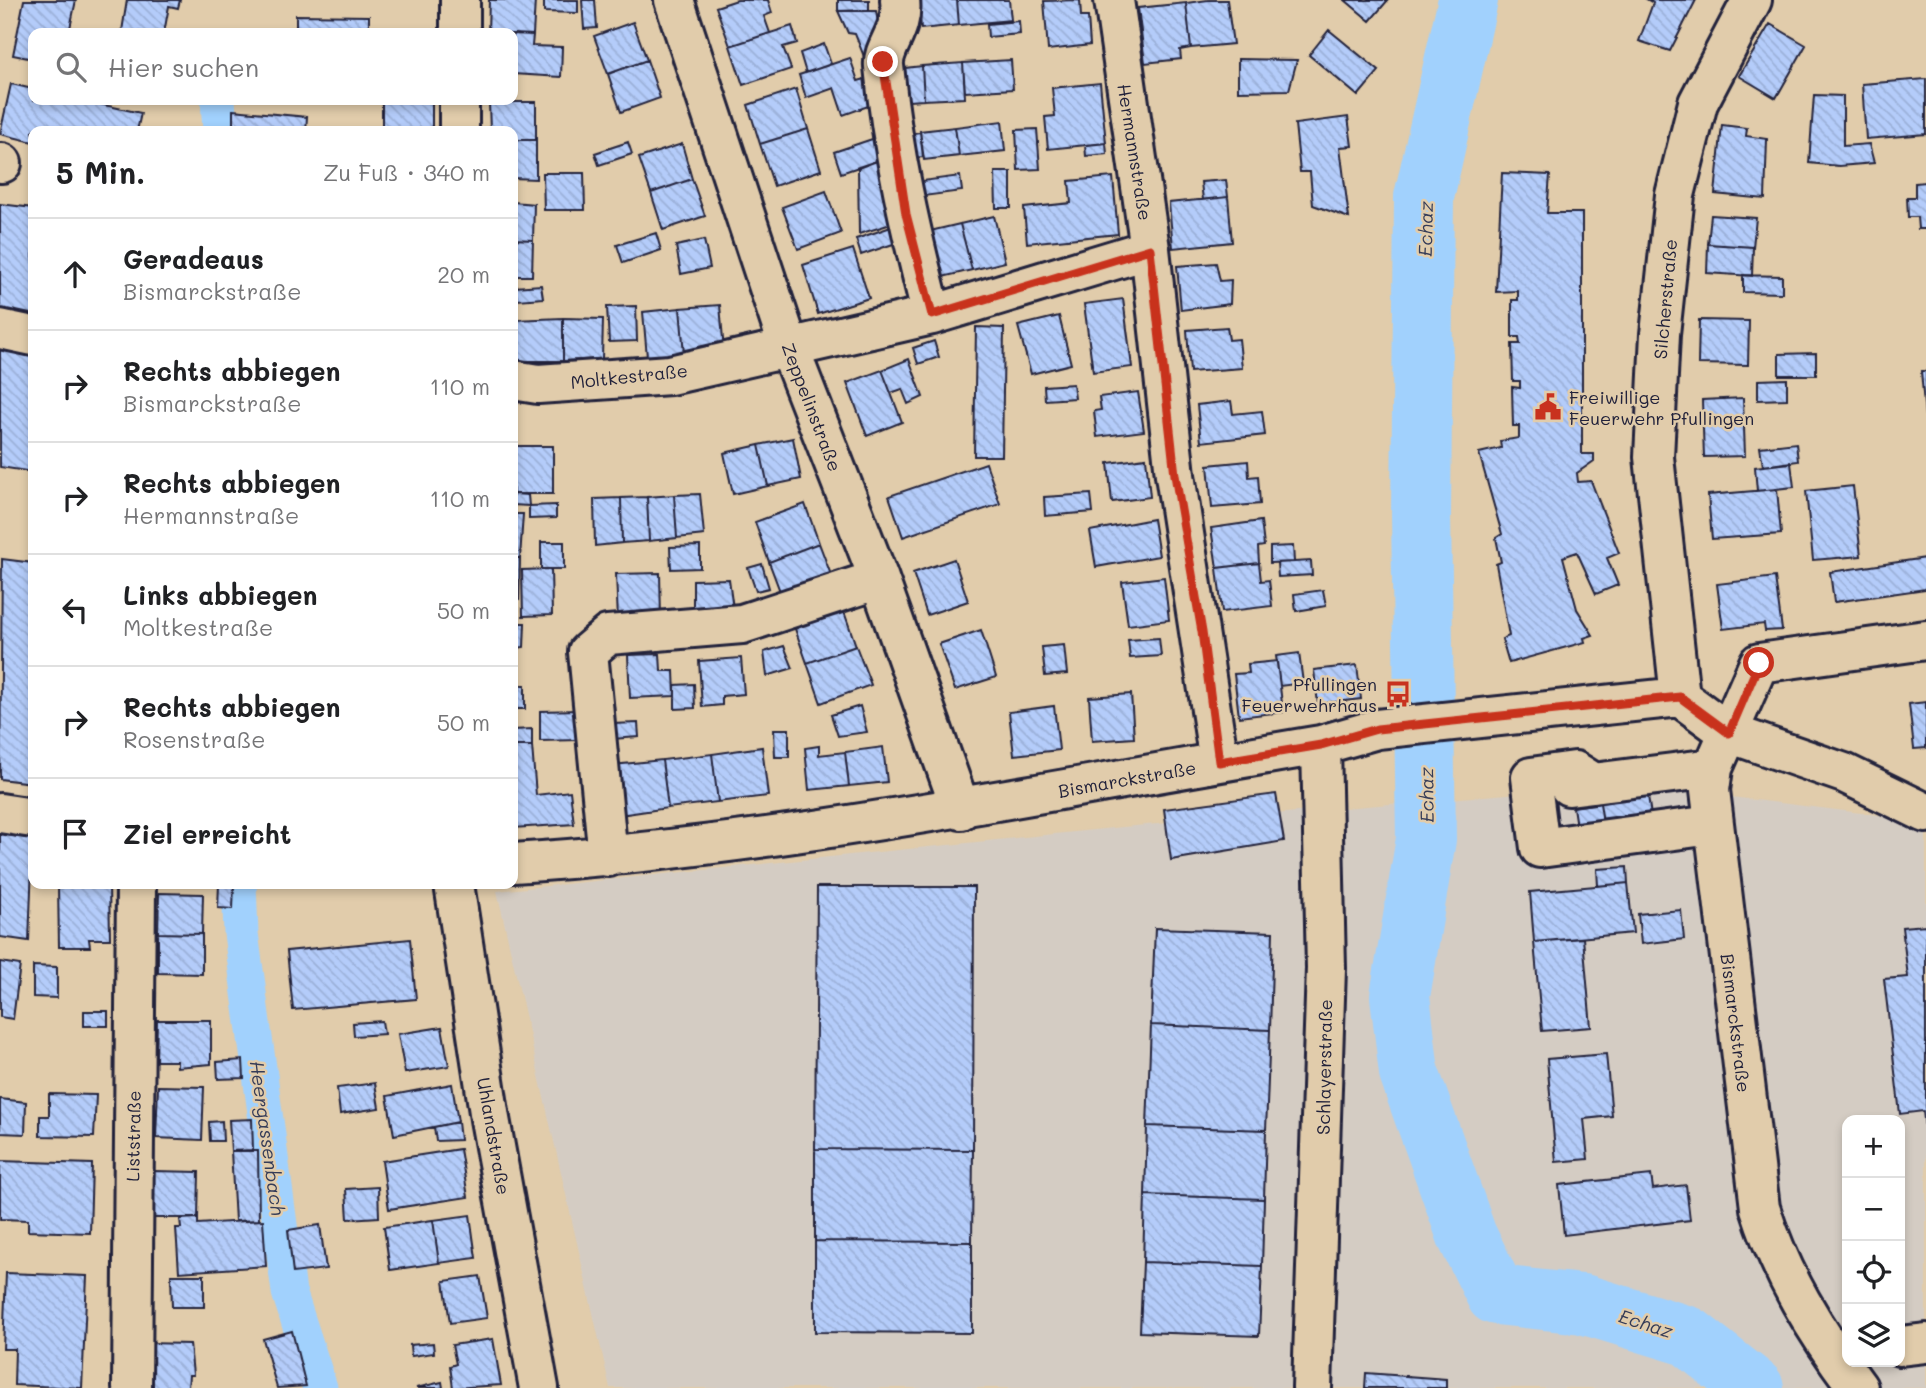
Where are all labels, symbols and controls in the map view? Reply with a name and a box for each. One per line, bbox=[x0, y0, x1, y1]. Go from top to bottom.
search box bbox=[28, 28, 518, 105]
route end bbox=[867, 46, 898, 77]
icon: search bbox=[52, 48, 90, 86]
text: Hier suchen bbox=[108, 50, 259, 84]
street label: Hermannstraße bbox=[1112, 82, 1158, 222]
text: 5 Min. bbox=[56, 152, 145, 192]
text: Zu Fuß · 340 m bbox=[323, 157, 490, 187]
water label: Echaz bbox=[1412, 201, 1438, 257]
street label: Silcherstraße bbox=[1648, 238, 1682, 360]
text: Geradeaus bbox=[123, 242, 264, 276]
icon: ahead bbox=[56, 255, 94, 293]
text: 20 m bbox=[437, 259, 490, 289]
text: Bismarckstraße bbox=[123, 276, 301, 306]
street label: Zeppelinstraße bbox=[776, 339, 848, 475]
text: Rechts abbiegen bbox=[123, 354, 340, 388]
street label: Moltkestraße bbox=[569, 358, 689, 394]
icon: right bbox=[56, 367, 94, 405]
text: 110 m bbox=[430, 371, 490, 401]
place label: Freiwillige Feuerwehr Pfullingen bbox=[1569, 385, 1754, 430]
text: Bismarckstraße bbox=[123, 388, 301, 418]
public building icon: Freiwillige Feuerwehr Pfullingen bbox=[1533, 392, 1563, 422]
text: Rechts abbiegen bbox=[123, 466, 340, 500]
icon: right bbox=[56, 479, 94, 517]
text: 110 m bbox=[430, 483, 490, 513]
text: Hermannstraße bbox=[123, 500, 299, 530]
text: Links abbiegen bbox=[123, 578, 318, 612]
icon: left bbox=[56, 591, 94, 629]
text: 50 m bbox=[437, 595, 490, 625]
text: Moltkestraße bbox=[123, 612, 273, 642]
route start bbox=[1743, 647, 1774, 678]
place label: Pfullingen Feuerwehrhaus bbox=[1242, 672, 1377, 717]
bus stop icon: Pfullingen Feuerwehrhaus bbox=[1383, 679, 1413, 709]
text: Rechts abbiegen bbox=[123, 690, 340, 724]
icon: right bbox=[56, 703, 94, 741]
text: 50 m bbox=[437, 707, 490, 737]
text: Rosenstraße bbox=[123, 724, 266, 754]
street label: Bismarckstraße bbox=[1056, 755, 1198, 803]
water label: Echaz bbox=[1413, 767, 1439, 823]
icon: arrive bbox=[56, 815, 94, 853]
text: Ziel erreicht bbox=[123, 817, 291, 851]
street label: Bismarckstraße bbox=[1716, 952, 1756, 1094]
street label: Schlayerstraße bbox=[1311, 999, 1337, 1135]
water label: Heergassenbach bbox=[245, 1059, 291, 1217]
street label: Uhlandstraße bbox=[472, 1075, 516, 1197]
street label: Liststraße bbox=[120, 1090, 146, 1182]
map controls bbox=[1842, 1115, 1905, 1367]
button: + bbox=[1842, 1115, 1905, 1178]
button: − bbox=[1842, 1178, 1905, 1241]
button: locate bbox=[1842, 1241, 1905, 1304]
water label: Echaz bbox=[1616, 1303, 1676, 1343]
button: layers bbox=[1842, 1304, 1905, 1367]

